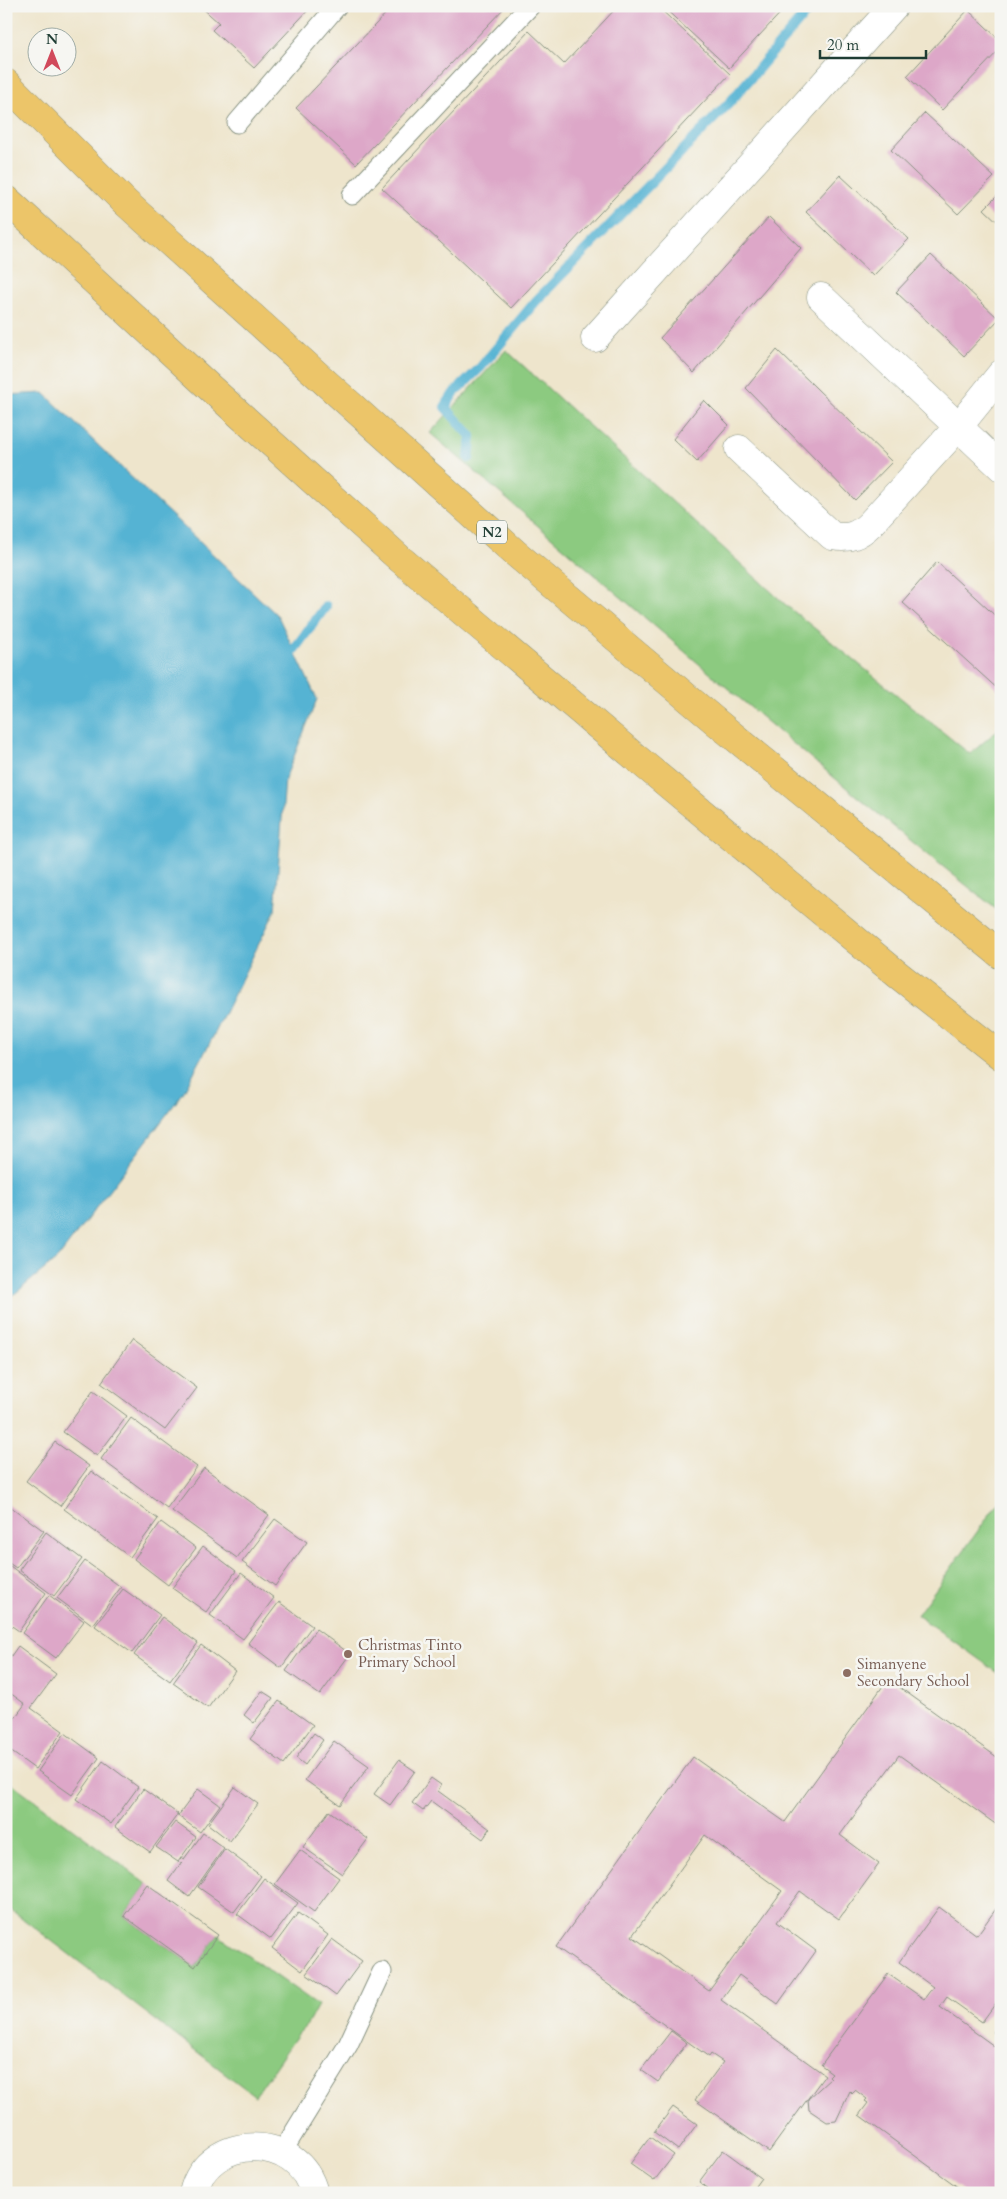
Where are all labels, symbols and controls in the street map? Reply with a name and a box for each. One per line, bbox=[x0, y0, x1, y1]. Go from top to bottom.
north arrow bbox=[28, 28, 78, 78]
scale bar bbox=[820, 28, 926, 60]
text: N bbox=[46, 30, 58, 49]
text: 20 m bbox=[827, 35, 859, 55]
road number: N2 bbox=[477, 520, 507, 544]
place label: Christmas Tinto Primary School bbox=[358, 1635, 462, 1672]
marker: Christmas Tinto Primary School bbox=[342, 1648, 354, 1660]
place label: Simanyene Secondary School bbox=[857, 1654, 969, 1691]
marker: Simanyene Secondary School bbox=[841, 1667, 853, 1679]

